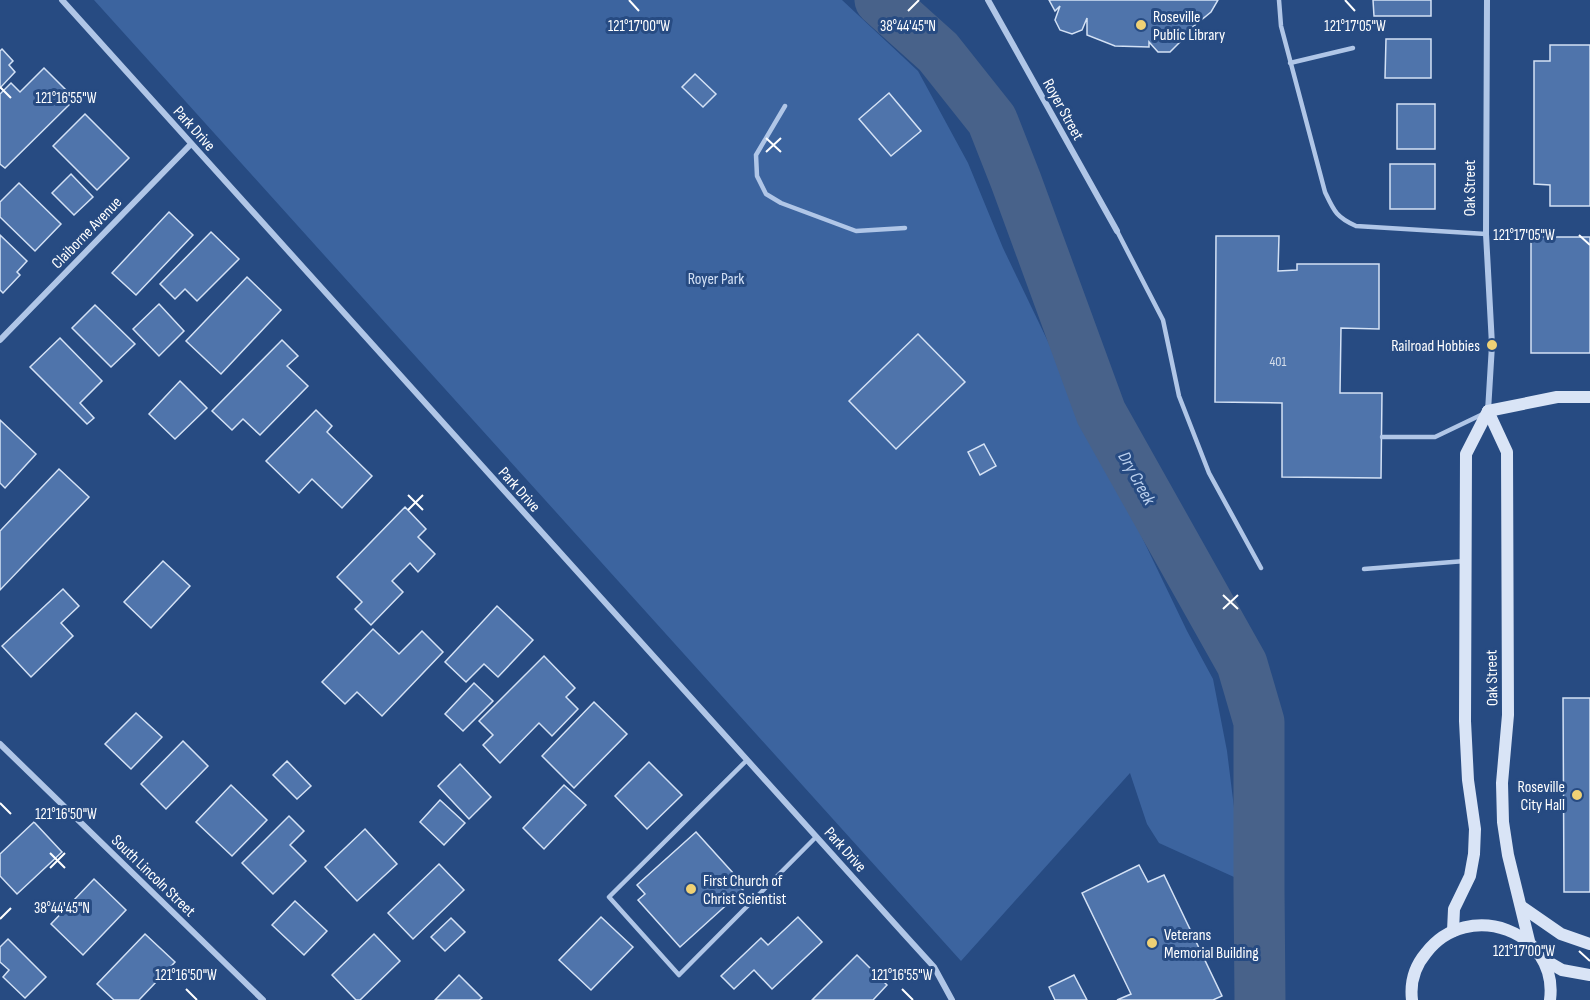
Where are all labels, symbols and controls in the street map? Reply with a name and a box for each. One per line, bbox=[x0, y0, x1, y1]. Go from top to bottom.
place label: Roseville Public Library bbox=[1153, 8, 1225, 45]
text: 121°17'00"W bbox=[608, 17, 670, 36]
text: 38°44'45"N bbox=[880, 17, 936, 36]
text: 121°17'05"W bbox=[1324, 17, 1386, 36]
marker: Roseville Public Library bbox=[1134, 18, 1148, 32]
street label: Royer Street bbox=[1038, 76, 1087, 144]
text: 121°16'55"W bbox=[35, 89, 97, 108]
street label: Park Drive bbox=[169, 103, 219, 155]
street label: Oak Street bbox=[1461, 160, 1480, 216]
street label: Claiborne Avenue bbox=[48, 193, 126, 273]
text: 121°17'05"W bbox=[1493, 226, 1555, 245]
park label: Royer Park bbox=[688, 270, 744, 289]
place label: Railroad Hobbies bbox=[1391, 337, 1480, 356]
marker: Railroad Hobbies bbox=[1485, 338, 1499, 352]
house number: 401 bbox=[1270, 353, 1287, 370]
water label: Dry Creek bbox=[1113, 448, 1160, 510]
street label: Park Drive bbox=[494, 464, 544, 516]
street label: Oak Street bbox=[1483, 650, 1502, 706]
place label: Roseville City Hall bbox=[1518, 778, 1565, 815]
marker: Roseville City Hall bbox=[1570, 788, 1584, 802]
text: 121°16'50"W bbox=[35, 805, 97, 824]
street label: Park Drive bbox=[820, 824, 870, 876]
street label: South Lincoln Street bbox=[107, 831, 199, 921]
place label: First Church of Christ Scientist bbox=[703, 872, 787, 909]
marker: First Church of Christ Scientist bbox=[684, 882, 698, 896]
text: 38°44'45"N bbox=[34, 899, 90, 918]
place label: Veterans Memorial Building bbox=[1164, 926, 1259, 963]
marker: Veterans Memorial Building bbox=[1145, 936, 1159, 950]
text: 121°17'00"W bbox=[1493, 942, 1555, 961]
text: 121°16'50"W bbox=[155, 966, 217, 985]
text: 121°16'55"W bbox=[871, 966, 933, 985]

